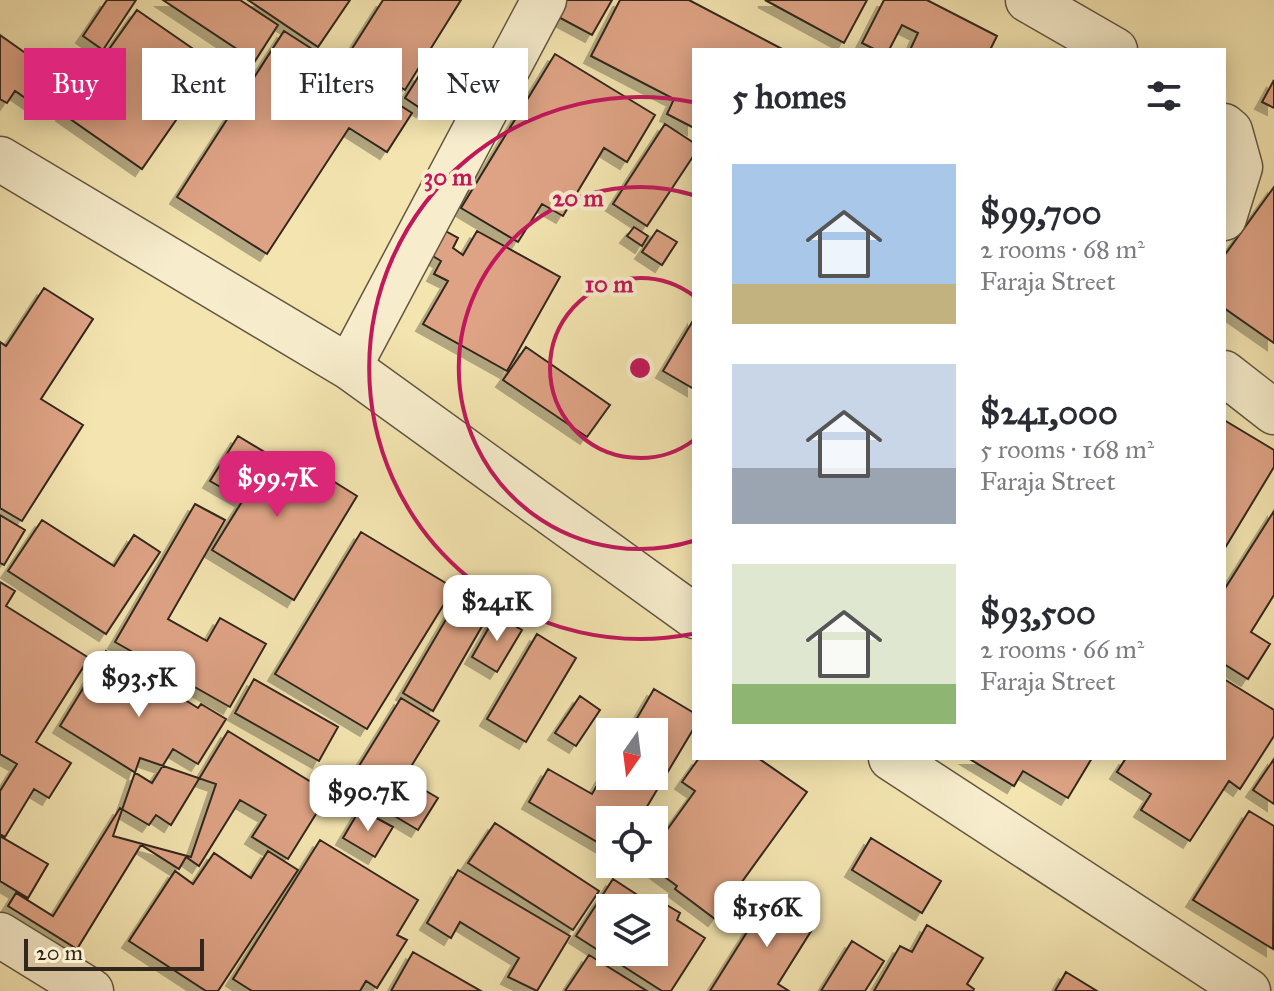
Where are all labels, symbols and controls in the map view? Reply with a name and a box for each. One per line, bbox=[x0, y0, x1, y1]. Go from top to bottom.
chip: Buy bbox=[24, 48, 126, 120]
chip: Rent bbox=[142, 48, 255, 120]
chip: Filters bbox=[271, 48, 402, 120]
chip: New bbox=[418, 48, 528, 120]
icon: filters bbox=[1142, 74, 1186, 118]
text: 5 homes bbox=[732, 76, 846, 117]
text: 30 m bbox=[424, 162, 473, 192]
text: 20 m bbox=[552, 183, 604, 213]
text: $99,700 bbox=[980, 192, 1101, 233]
icon: home bbox=[796, 196, 892, 292]
text: 2 rooms · 68 m² bbox=[980, 233, 1145, 265]
text: Faraja Street bbox=[980, 265, 1116, 297]
text: 10 m bbox=[585, 269, 634, 299]
centre of rings bbox=[626, 354, 654, 382]
text: $241,000 bbox=[980, 392, 1118, 433]
icon: home bbox=[796, 396, 892, 492]
text: 5 rooms · 168 m² bbox=[980, 433, 1154, 465]
pin: $99.7K bbox=[212, 451, 342, 519]
text: $99.7K bbox=[237, 461, 317, 493]
text: Faraja Street bbox=[980, 465, 1116, 497]
pin: $241K bbox=[441, 575, 553, 643]
text: $241K bbox=[461, 585, 533, 617]
text: $93,500 bbox=[980, 592, 1096, 633]
icon: home bbox=[796, 596, 892, 692]
text: 2 rooms · 66 m² bbox=[980, 633, 1144, 665]
pin: $93.5K bbox=[74, 651, 204, 719]
text: $93.5K bbox=[101, 661, 177, 693]
text: Faraja Street bbox=[980, 665, 1116, 697]
north arrow bbox=[596, 718, 668, 790]
map controls bbox=[596, 718, 668, 966]
pin: $90.7K bbox=[303, 765, 433, 833]
text: $90.7K bbox=[328, 775, 408, 807]
button: locate bbox=[596, 806, 668, 878]
pin: $156K bbox=[711, 881, 823, 949]
text: $156K bbox=[732, 891, 802, 923]
button: layers bbox=[596, 894, 668, 966]
scale bar bbox=[24, 935, 204, 971]
text: 20 m bbox=[36, 939, 83, 966]

